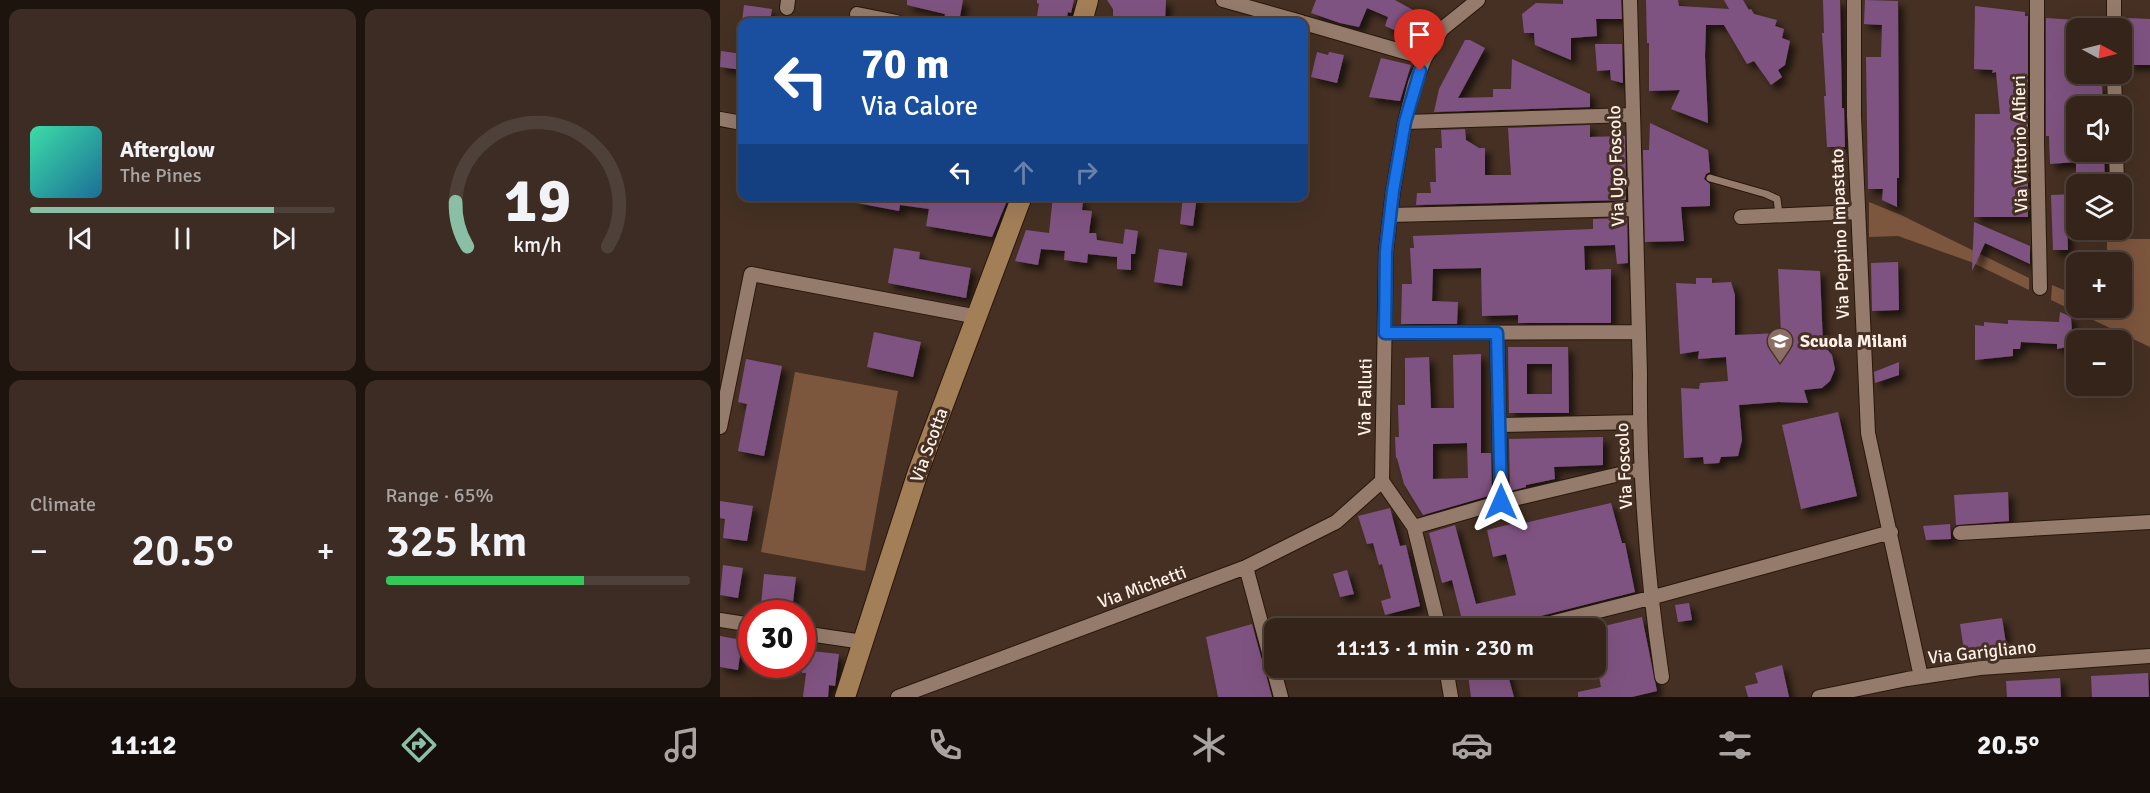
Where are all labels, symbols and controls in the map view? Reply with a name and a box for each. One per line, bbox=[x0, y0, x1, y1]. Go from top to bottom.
pin bbox=[1394, 9, 1445, 71]
icon: arrive bbox=[1403, 18, 1436, 51]
north arrow bbox=[2066, 18, 2132, 84]
map controls bbox=[2066, 18, 2132, 396]
text: 70 m bbox=[861, 39, 950, 90]
icon: left bbox=[762, 42, 840, 120]
street label: Via Vittorio Alfieri bbox=[2008, 75, 2032, 213]
text: Via Calore bbox=[861, 90, 978, 123]
button: sound bbox=[2066, 96, 2132, 162]
street label: Via Ugo Foscolo bbox=[1603, 105, 1629, 227]
text: Afterglow bbox=[120, 136, 215, 163]
street label: Via Peppino Impastato bbox=[1826, 148, 1854, 320]
icon: left bbox=[944, 156, 977, 189]
icon: ahead bbox=[1007, 156, 1040, 189]
icon: right bbox=[1070, 156, 1103, 189]
text: 19 bbox=[504, 162, 571, 239]
text: The Pines bbox=[120, 163, 202, 188]
button: layers bbox=[2066, 174, 2132, 240]
icon: previous bbox=[64, 222, 97, 255]
icon: pause bbox=[166, 222, 199, 255]
icon: next bbox=[267, 222, 300, 255]
text: km/h bbox=[513, 233, 562, 259]
button: + bbox=[2066, 252, 2132, 318]
school or university icon: Scuola Milani bbox=[1765, 326, 1795, 364]
place label: Scuola Milani bbox=[1800, 330, 1907, 352]
button: − bbox=[2066, 330, 2132, 396]
street label: Via Falluti bbox=[1353, 358, 1377, 436]
street label: Via Scotta bbox=[905, 405, 953, 485]
street label: Via Foscolo bbox=[1611, 422, 1637, 510]
position arrow bbox=[1469, 470, 1533, 534]
text: Range · 65% bbox=[386, 483, 494, 508]
text: Climate bbox=[30, 492, 96, 517]
text: 325 km bbox=[386, 514, 528, 569]
text: 20.5° bbox=[131, 523, 234, 578]
text: − bbox=[30, 531, 48, 572]
text: + bbox=[317, 531, 335, 572]
street label: Via Michetti bbox=[1095, 561, 1189, 613]
speed limit sign: 30 bbox=[738, 600, 816, 678]
text: 11:13 · 1 min · 230 m bbox=[1336, 634, 1534, 661]
street label: Via Garigliano bbox=[1927, 635, 2037, 669]
icon: directions bbox=[398, 724, 440, 766]
icon: music bbox=[661, 724, 703, 766]
icon: phone bbox=[924, 724, 966, 766]
icon: climate bbox=[1188, 724, 1230, 766]
icon: car bbox=[1451, 724, 1493, 766]
icon: filters bbox=[1714, 724, 1756, 766]
text: 11:12 bbox=[111, 729, 177, 762]
text: 20.5° bbox=[1977, 729, 2039, 762]

